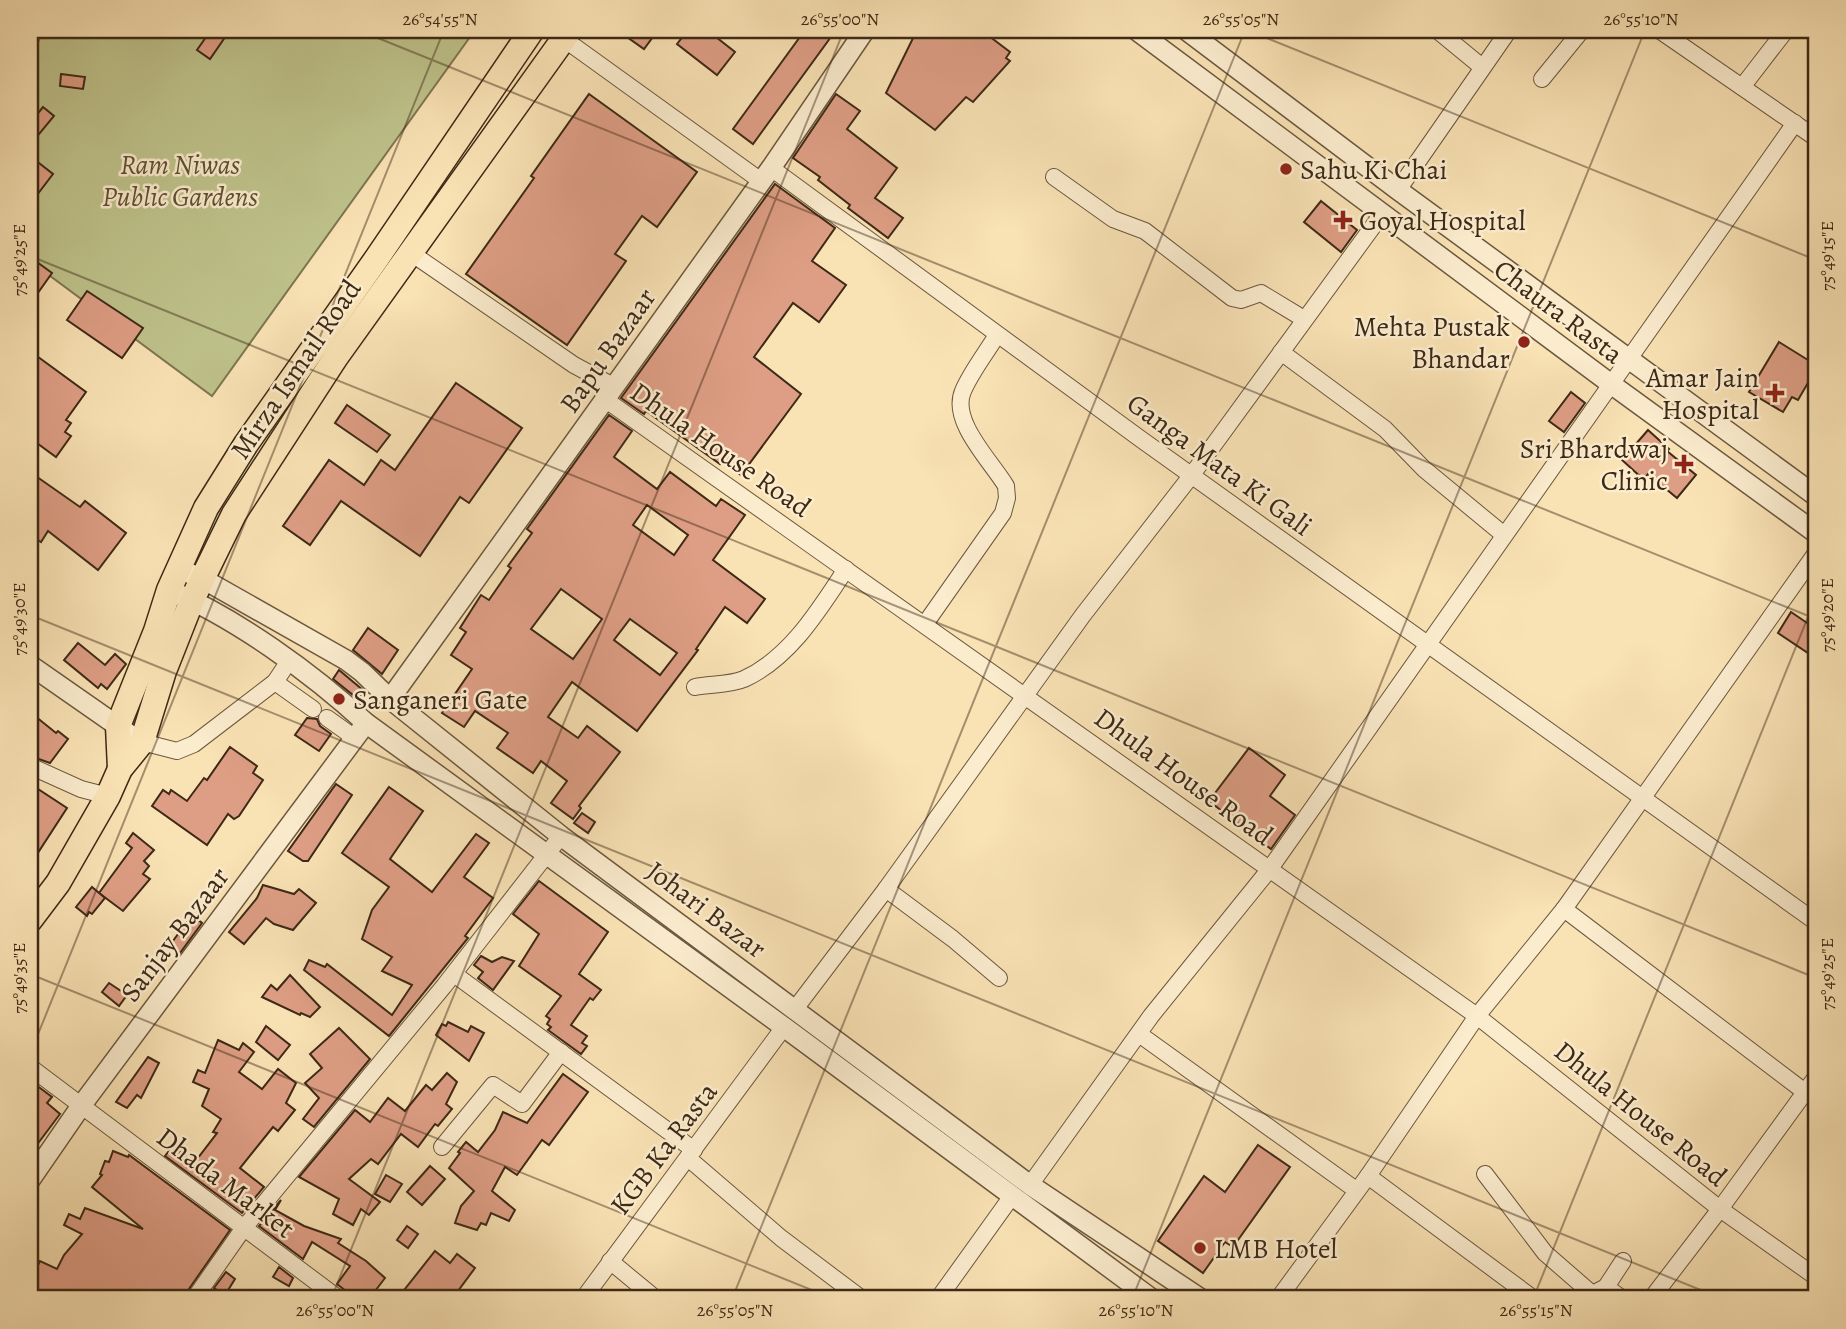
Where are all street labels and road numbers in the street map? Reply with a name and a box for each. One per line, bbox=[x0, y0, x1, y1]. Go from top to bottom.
street label: Chaura Rasta bbox=[1486, 251, 1631, 373]
street label: Mirza Ismail Road bbox=[222, 271, 371, 467]
street label: Bapu Bazaar bbox=[551, 280, 665, 421]
street label: Dhula House Road bbox=[622, 373, 819, 527]
street label: Ganga Mata Ki Gali bbox=[1119, 385, 1320, 545]
street label: Dhula House Road bbox=[1086, 699, 1281, 855]
street label: Johari Bazar bbox=[639, 852, 774, 967]
street label: Sanjay Bazaar bbox=[112, 859, 238, 1010]
street label: Dhula House Road bbox=[1546, 1032, 1736, 1196]
street label: KGB Ka Rasta bbox=[601, 1074, 726, 1223]
street label: Dhada Market bbox=[149, 1118, 302, 1247]

